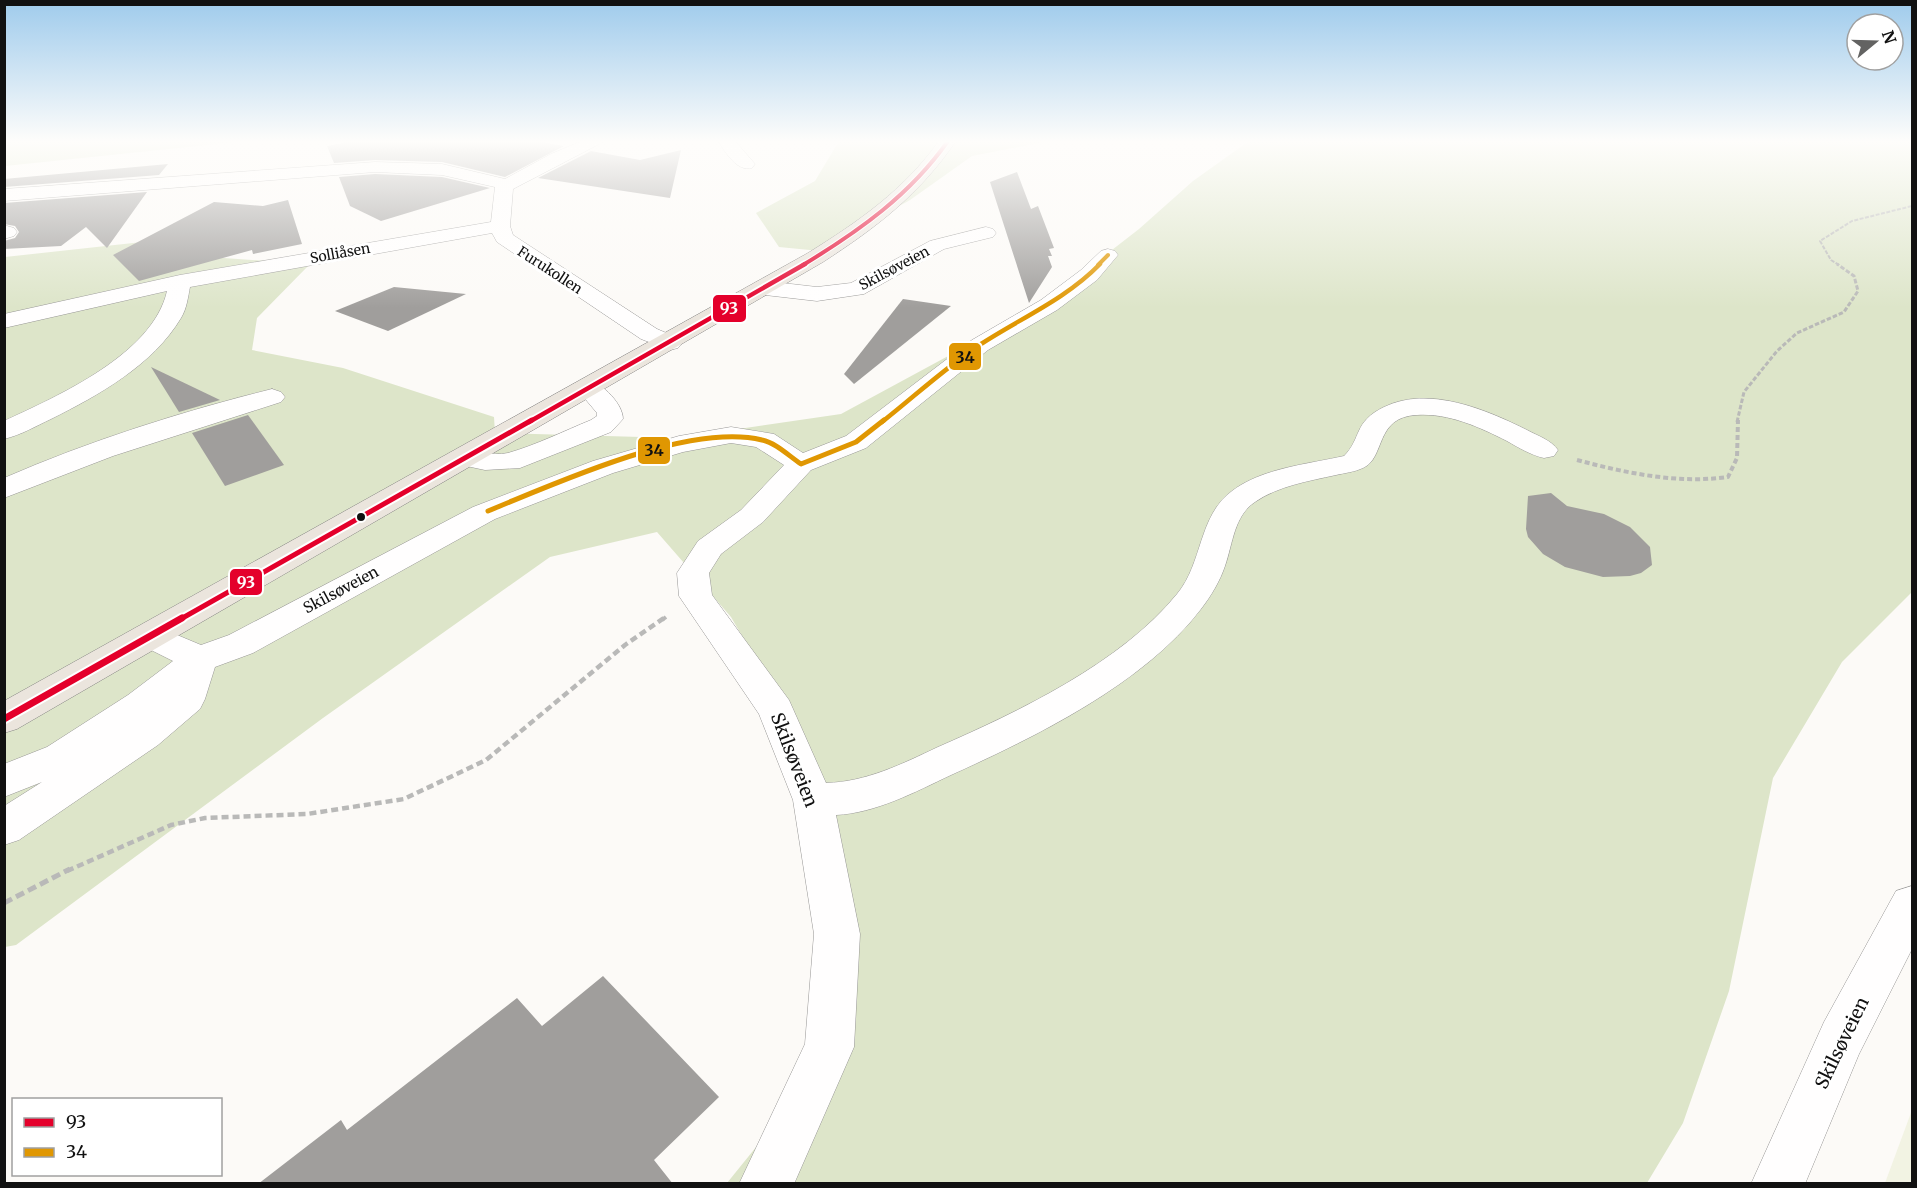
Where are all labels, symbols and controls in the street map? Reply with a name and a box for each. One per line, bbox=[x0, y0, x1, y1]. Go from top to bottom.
north arrow bbox=[1845, 12, 1905, 72]
text: N bbox=[1878, 28, 1901, 47]
street label: Solliåsen bbox=[309, 239, 371, 267]
street label: Furukollen bbox=[514, 242, 586, 298]
street label: Skilsøveien bbox=[856, 242, 932, 294]
line badge: 93 bbox=[712, 294, 747, 323]
text: 93 bbox=[720, 298, 738, 318]
line badge: 34 bbox=[948, 342, 982, 371]
text: 34 bbox=[955, 347, 975, 367]
line badge: 34 bbox=[637, 436, 671, 465]
text: 34 bbox=[644, 440, 664, 460]
unlabelled marker bbox=[355, 511, 367, 523]
street label: Skilsøveien bbox=[300, 562, 382, 617]
line badge: 93 bbox=[229, 568, 263, 596]
text: 93 bbox=[237, 572, 255, 592]
street label: Skilsøveien bbox=[766, 709, 823, 810]
street label: Skilsøveien bbox=[1809, 993, 1874, 1092]
legend bbox=[12, 1098, 222, 1176]
text: 93 bbox=[66, 1110, 86, 1133]
text: 34 bbox=[66, 1140, 87, 1163]

